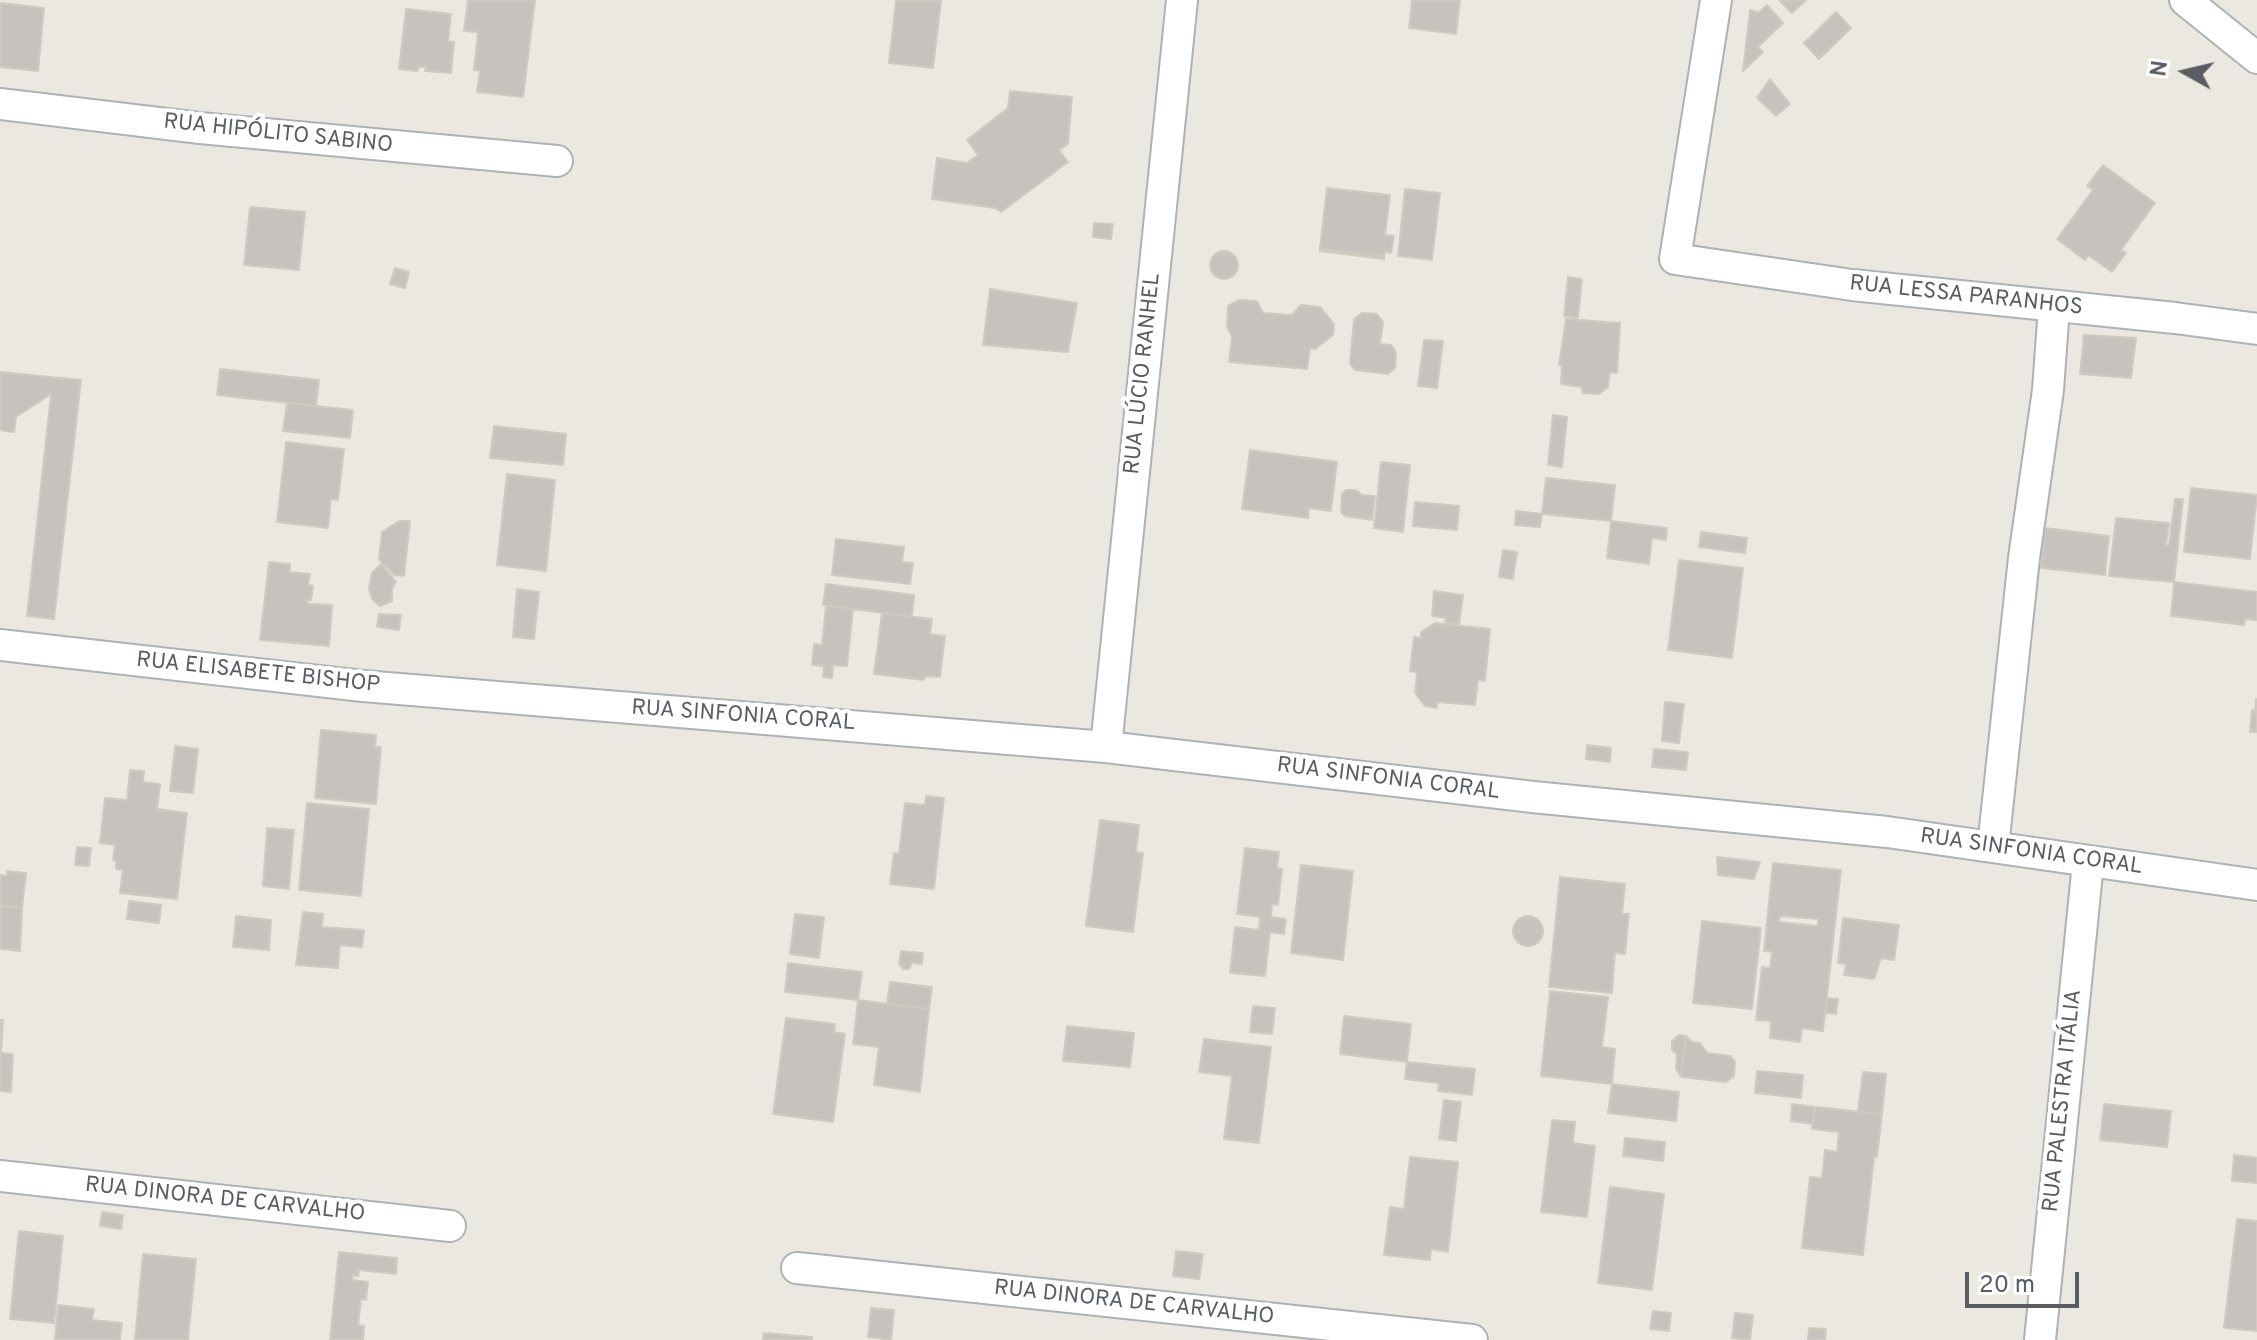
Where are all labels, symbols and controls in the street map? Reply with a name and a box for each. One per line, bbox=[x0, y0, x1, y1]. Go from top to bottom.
north arrow bbox=[2145, 32, 2225, 112]
text: N bbox=[2146, 59, 2175, 78]
street label: RUA HIPÓLITO SABINO bbox=[162, 110, 394, 160]
street label: RUA LÚCIO RANHEL bbox=[1120, 272, 1168, 476]
street label: RUA LESSA PARANHOS bbox=[1848, 272, 2084, 322]
street label: RUA ELISABETE BISHOP bbox=[135, 648, 381, 700]
street label: RUA SINFONIA CORAL bbox=[630, 696, 856, 738]
street label: RUA SINFONIA CORAL bbox=[1275, 753, 1501, 807]
street label: RUA SINFONIA CORAL bbox=[1918, 824, 2144, 882]
street label: RUA PALESTRA ITÁLIA bbox=[2039, 988, 2089, 1214]
street label: RUA DINORA DE CARVALHO bbox=[84, 1173, 366, 1229]
scale bar bbox=[1969, 1256, 2083, 1306]
text: 20 m bbox=[1979, 1271, 2035, 1301]
street label: RUA DINORA DE CARVALHO bbox=[993, 1276, 1275, 1332]

